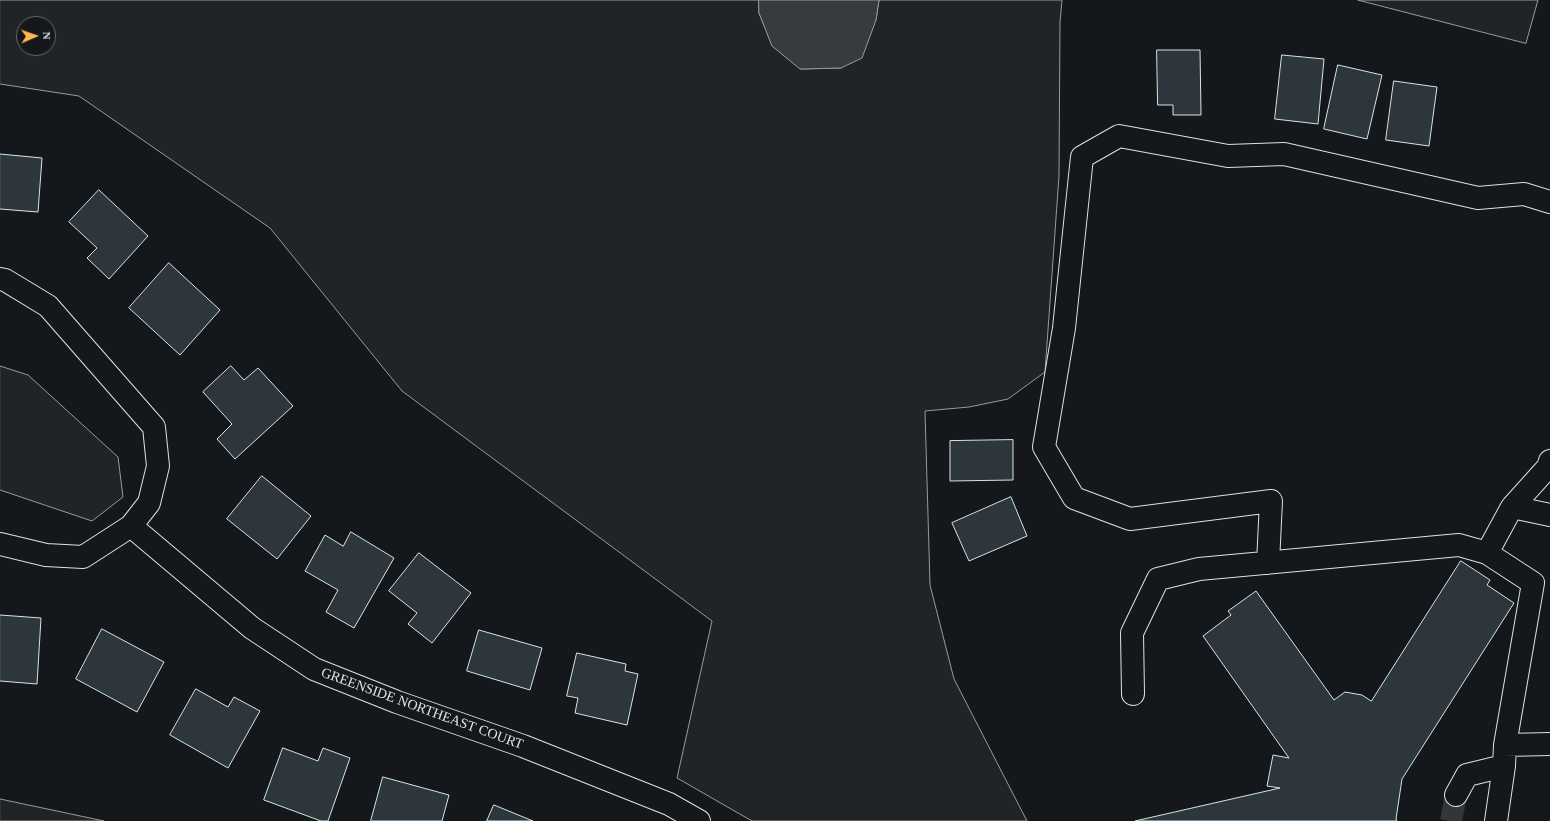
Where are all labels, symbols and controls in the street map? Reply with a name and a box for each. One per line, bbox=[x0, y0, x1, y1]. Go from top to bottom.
north arrow bbox=[16, 16, 56, 56]
text: N bbox=[41, 31, 53, 40]
street label: GREENSIDE NORTHEAST COURT bbox=[319, 665, 525, 753]

